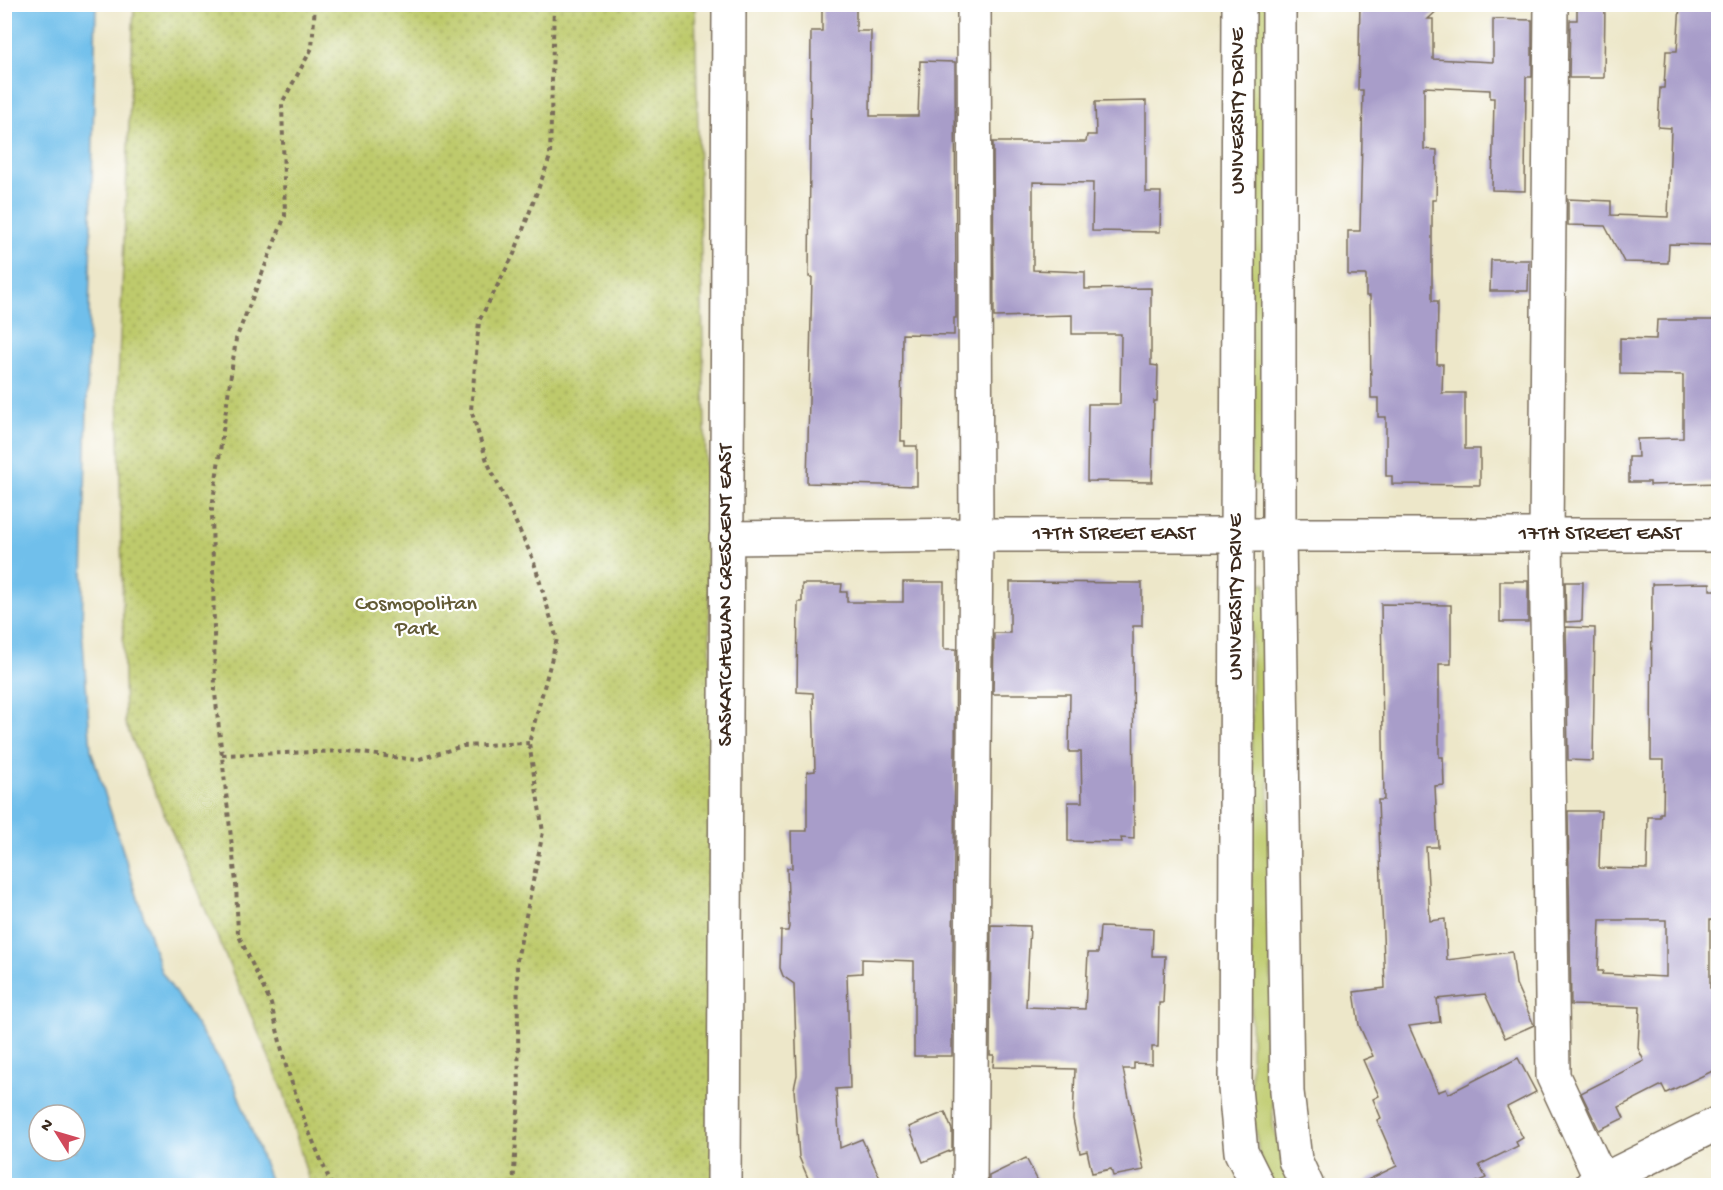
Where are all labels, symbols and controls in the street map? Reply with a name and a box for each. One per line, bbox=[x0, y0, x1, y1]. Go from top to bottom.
street label: UNIVERSITY DRIVE bbox=[1226, 27, 1252, 194]
street label: SASKATCHEWAN CRESCENT EAST bbox=[714, 442, 740, 746]
street label: UNIVERSITY DRIVE bbox=[1224, 513, 1250, 680]
street label: 17TH STREET EAST bbox=[1031, 522, 1197, 548]
street label: 17TH STREET EAST bbox=[1517, 522, 1683, 548]
park label: Cosmopolitan Park bbox=[355, 592, 478, 643]
north arrow bbox=[27, 1103, 87, 1163]
text: N bbox=[37, 1116, 59, 1136]

